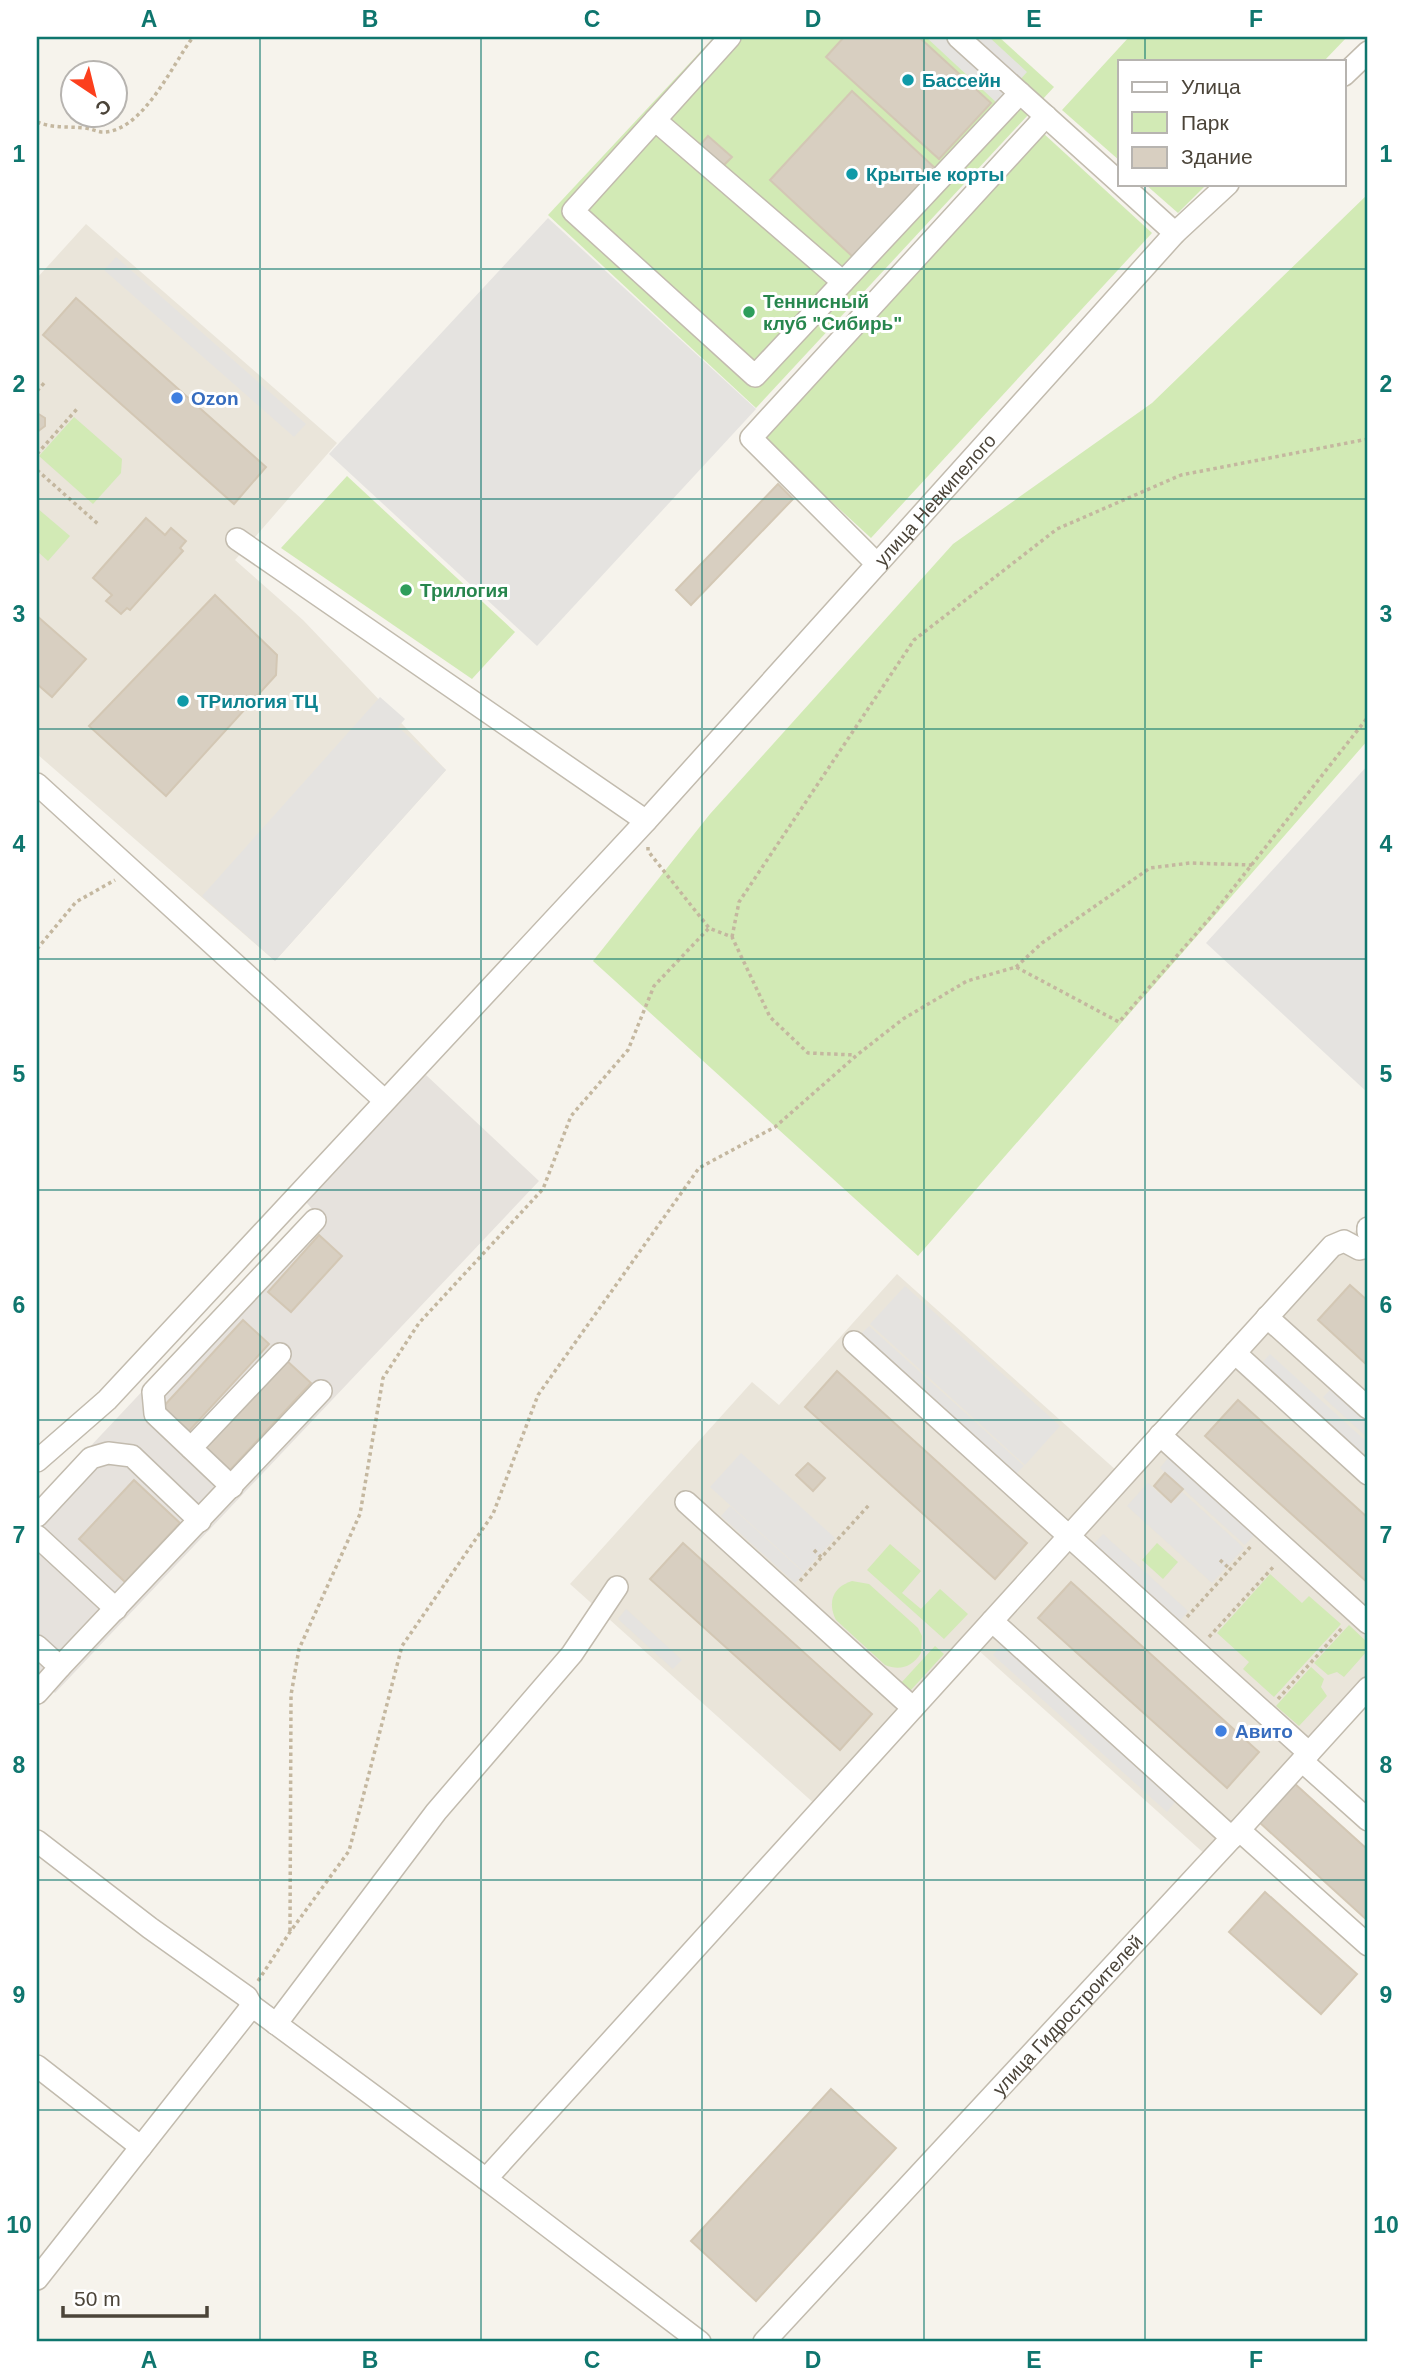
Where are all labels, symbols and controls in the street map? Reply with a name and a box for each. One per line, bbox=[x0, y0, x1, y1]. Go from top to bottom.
text: A bbox=[141, 6, 157, 32]
text: B bbox=[362, 6, 378, 32]
text: C bbox=[584, 6, 600, 32]
text: D bbox=[805, 6, 821, 32]
text: E bbox=[1026, 6, 1042, 32]
text: F bbox=[1249, 6, 1263, 32]
north arrow bbox=[60, 60, 130, 130]
legend bbox=[1118, 60, 1346, 186]
place label: Бассейн bbox=[922, 70, 1001, 91]
marker: Бассейн bbox=[900, 72, 916, 88]
text: Улица bbox=[1181, 75, 1241, 98]
text: С bbox=[92, 95, 115, 120]
text: Парк bbox=[1181, 111, 1229, 134]
text: 1 bbox=[13, 141, 26, 167]
text: 1 bbox=[1380, 141, 1393, 167]
text: Здание bbox=[1181, 145, 1253, 168]
place label: Крытые корты bbox=[866, 164, 1005, 185]
marker: Крытые корты bbox=[844, 166, 860, 182]
place label: Теннисный клуб "Сибирь" bbox=[763, 291, 902, 334]
marker: Теннисный клуб "Сибирь" bbox=[741, 304, 757, 320]
text: 2 bbox=[13, 371, 25, 397]
text: 2 bbox=[1380, 371, 1392, 397]
place label: Ozon bbox=[191, 388, 239, 409]
marker: Ozon bbox=[169, 390, 185, 406]
street label: улица Невкипелого bbox=[870, 430, 1000, 570]
place label: Трилогия bbox=[420, 580, 508, 601]
marker: Трилогия bbox=[398, 582, 414, 598]
text: 3 bbox=[13, 601, 25, 627]
text: 3 bbox=[1380, 601, 1392, 627]
place label: ТРилогия ТЦ bbox=[197, 691, 318, 712]
marker: ТРилогия ТЦ bbox=[175, 693, 191, 709]
text: 4 bbox=[13, 831, 26, 857]
text: 4 bbox=[1380, 831, 1393, 857]
text: 5 bbox=[13, 1061, 26, 1087]
text: 5 bbox=[1380, 1061, 1393, 1087]
text: 6 bbox=[13, 1292, 25, 1318]
text: 6 bbox=[1380, 1292, 1392, 1318]
text: 7 bbox=[13, 1522, 25, 1548]
text: 7 bbox=[1380, 1522, 1392, 1548]
place label: Авито bbox=[1235, 1721, 1293, 1742]
marker: Авито bbox=[1213, 1723, 1229, 1739]
text: 8 bbox=[13, 1752, 26, 1778]
text: 8 bbox=[1380, 1752, 1393, 1778]
street label: улица Гидростроителей bbox=[988, 1931, 1147, 2099]
text: 9 bbox=[13, 1982, 25, 2008]
text: 9 bbox=[1380, 1982, 1392, 2008]
text: 10 bbox=[6, 2212, 32, 2238]
text: 10 bbox=[1373, 2212, 1399, 2238]
scale bar bbox=[63, 2274, 206, 2318]
text: 50 m bbox=[74, 2287, 121, 2310]
text: A bbox=[141, 2347, 157, 2373]
text: B bbox=[362, 2347, 378, 2373]
text: C bbox=[584, 2347, 600, 2373]
text: D bbox=[805, 2347, 821, 2373]
text: E bbox=[1026, 2347, 1042, 2373]
text: F bbox=[1249, 2347, 1263, 2373]

